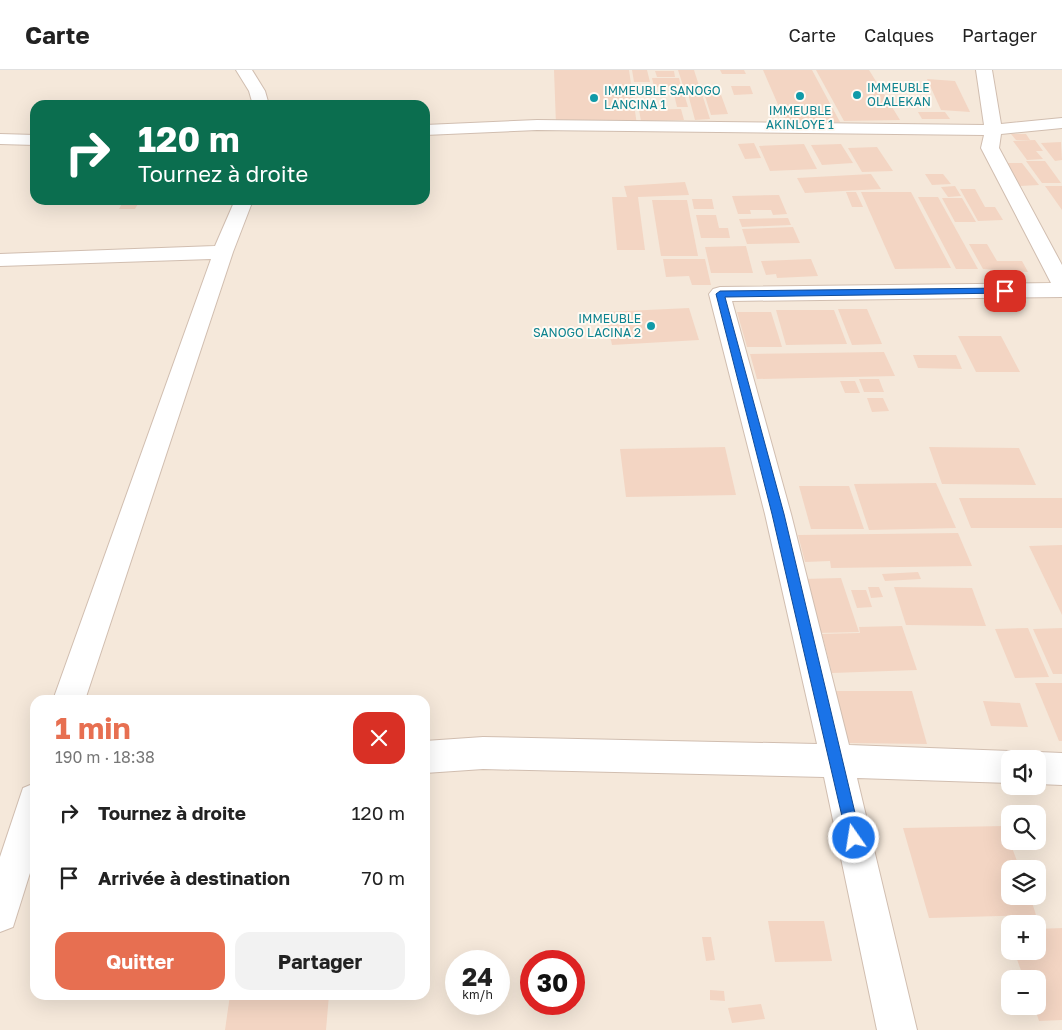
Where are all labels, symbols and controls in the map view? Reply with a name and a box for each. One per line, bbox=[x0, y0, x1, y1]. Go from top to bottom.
text: Carte bbox=[25, 20, 90, 49]
text: Carte bbox=[789, 24, 836, 46]
text: Calques bbox=[864, 24, 934, 46]
text: Partager bbox=[962, 24, 1037, 46]
place label: IMMEUBLE OLALEKAN bbox=[867, 80, 931, 109]
place label: IMMEUBLE SANOGO LANCINA 1 bbox=[604, 83, 721, 112]
marker: IMMEUBLE OLALEKAN bbox=[851, 89, 863, 101]
marker: IMMEUBLE AKINLOYE 1 bbox=[794, 90, 806, 102]
marker: IMMEUBLE SANOGO LANCINA 1 bbox=[588, 92, 600, 104]
place label: IMMEUBLE AKINLOYE 1 bbox=[766, 103, 834, 132]
text: 120 m bbox=[138, 118, 240, 160]
icon: right bbox=[55, 120, 120, 185]
text: Tournez à droite bbox=[138, 160, 308, 187]
pin bbox=[984, 270, 1026, 312]
icon: arrive bbox=[991, 277, 1019, 305]
place label: IMMEUBLE SANOGO LACINA 2 bbox=[533, 311, 641, 340]
marker: IMMEUBLE SANOGO LACINA 2 bbox=[645, 320, 657, 332]
text: 1 min bbox=[55, 710, 131, 746]
button: close bbox=[353, 712, 405, 764]
text: 190 m · 18:38 bbox=[55, 747, 155, 767]
map controls bbox=[1001, 750, 1046, 1015]
button: sound bbox=[1001, 750, 1046, 795]
icon: right bbox=[55, 799, 83, 827]
text: Tournez à droite bbox=[98, 801, 246, 824]
text: 120 m bbox=[351, 801, 405, 824]
button: search bbox=[1001, 805, 1046, 850]
position arrow bbox=[827, 811, 879, 863]
button: layers bbox=[1001, 860, 1046, 905]
icon: arrive bbox=[55, 864, 83, 892]
text: Arrivée à destination bbox=[98, 866, 290, 889]
text: 70 m bbox=[362, 866, 405, 889]
button: + bbox=[1001, 915, 1046, 960]
button: Quitter bbox=[55, 932, 225, 990]
button: Partager bbox=[235, 932, 405, 990]
speed limit sign: 30 bbox=[520, 950, 585, 1015]
text: 24 bbox=[462, 961, 493, 992]
button: − bbox=[1001, 970, 1046, 1015]
text: km/h bbox=[462, 987, 493, 1002]

